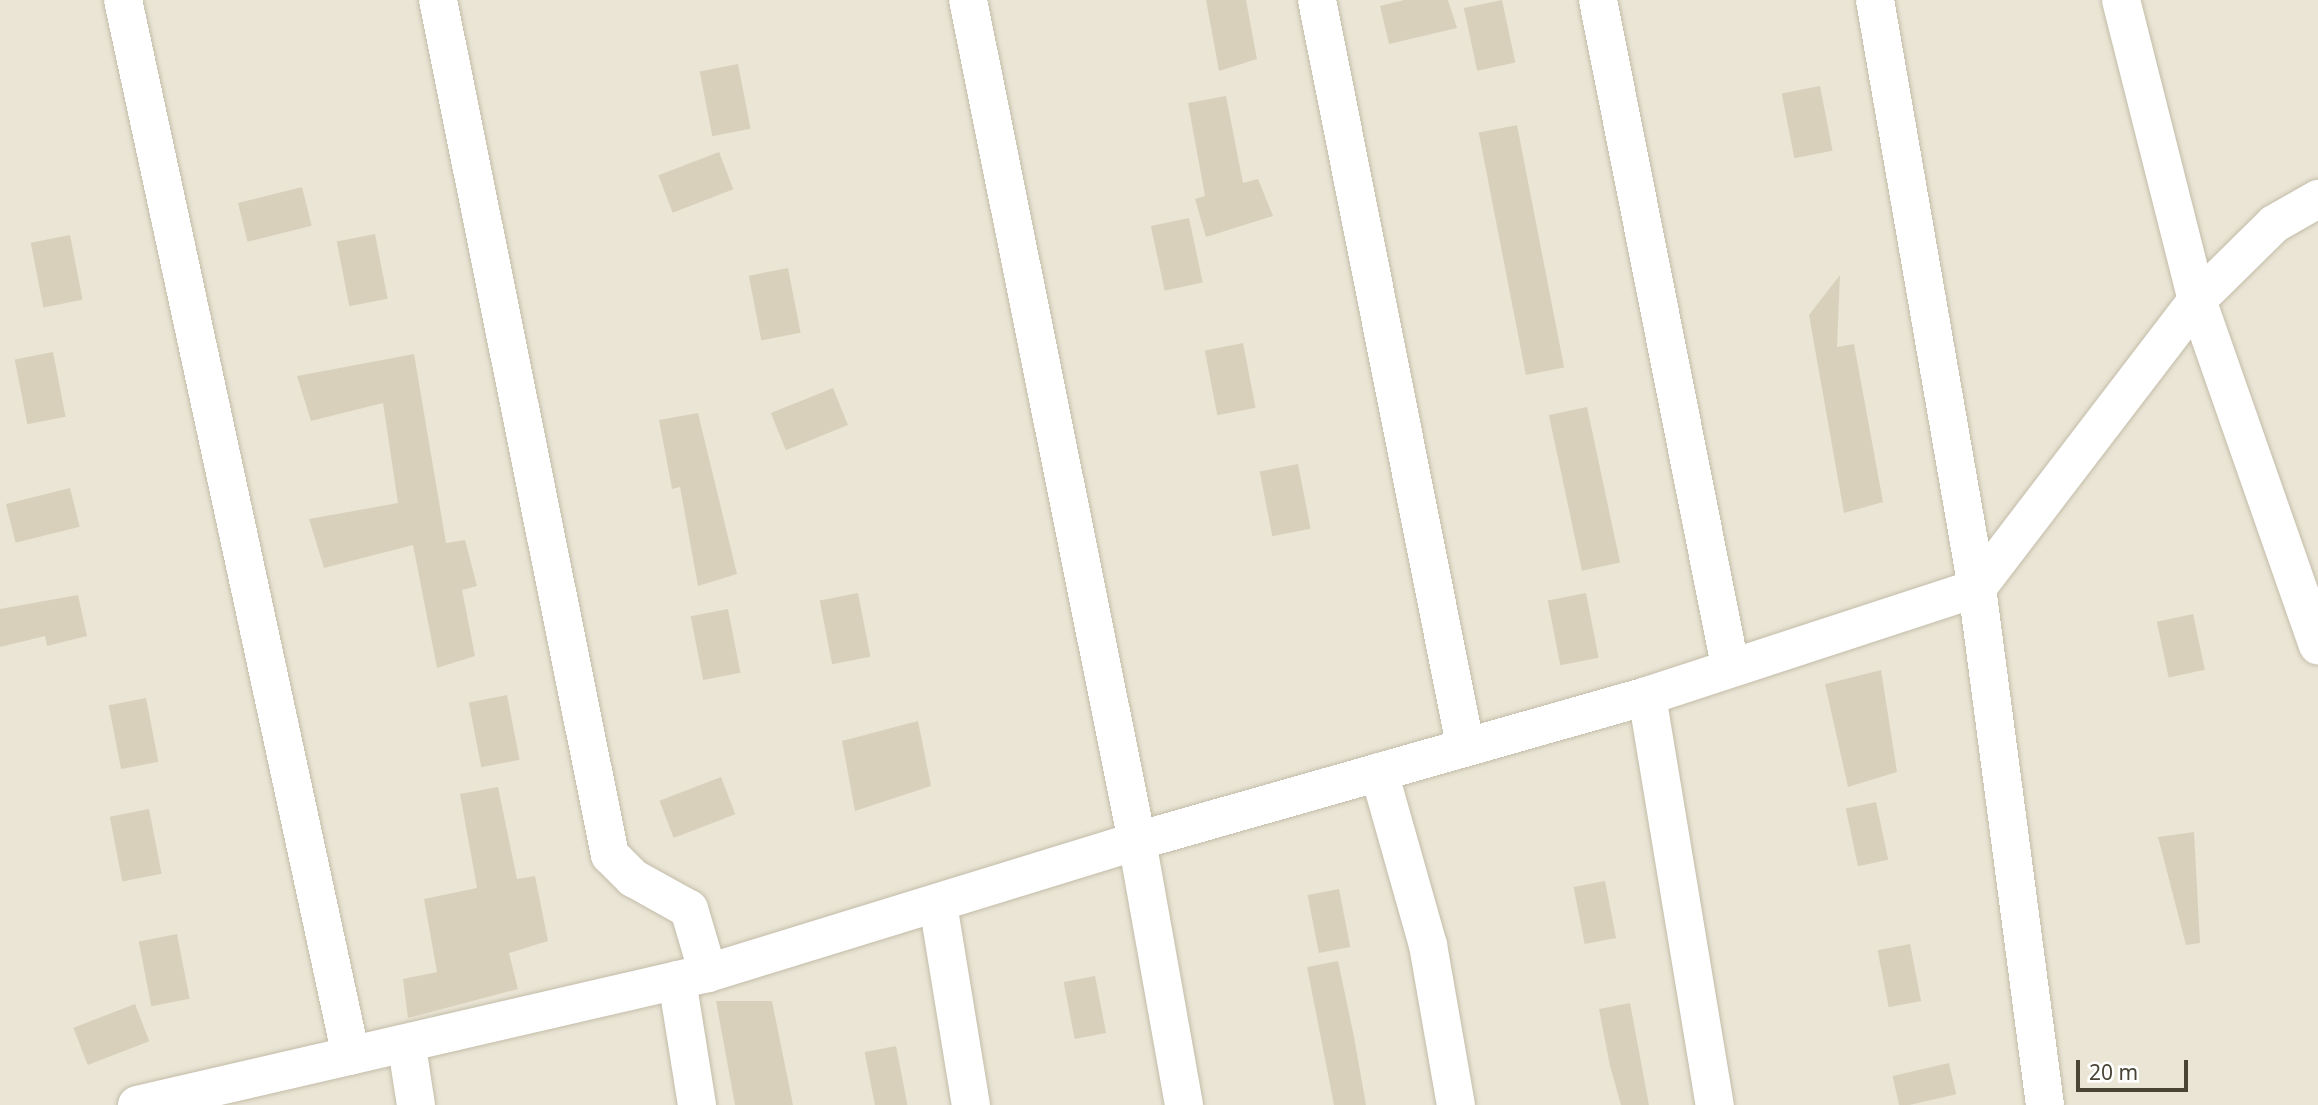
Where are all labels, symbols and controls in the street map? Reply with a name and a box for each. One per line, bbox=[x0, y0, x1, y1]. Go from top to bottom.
scale bar bbox=[2080, 1046, 2192, 1090]
text: 20 m bbox=[2089, 1058, 2138, 1086]

